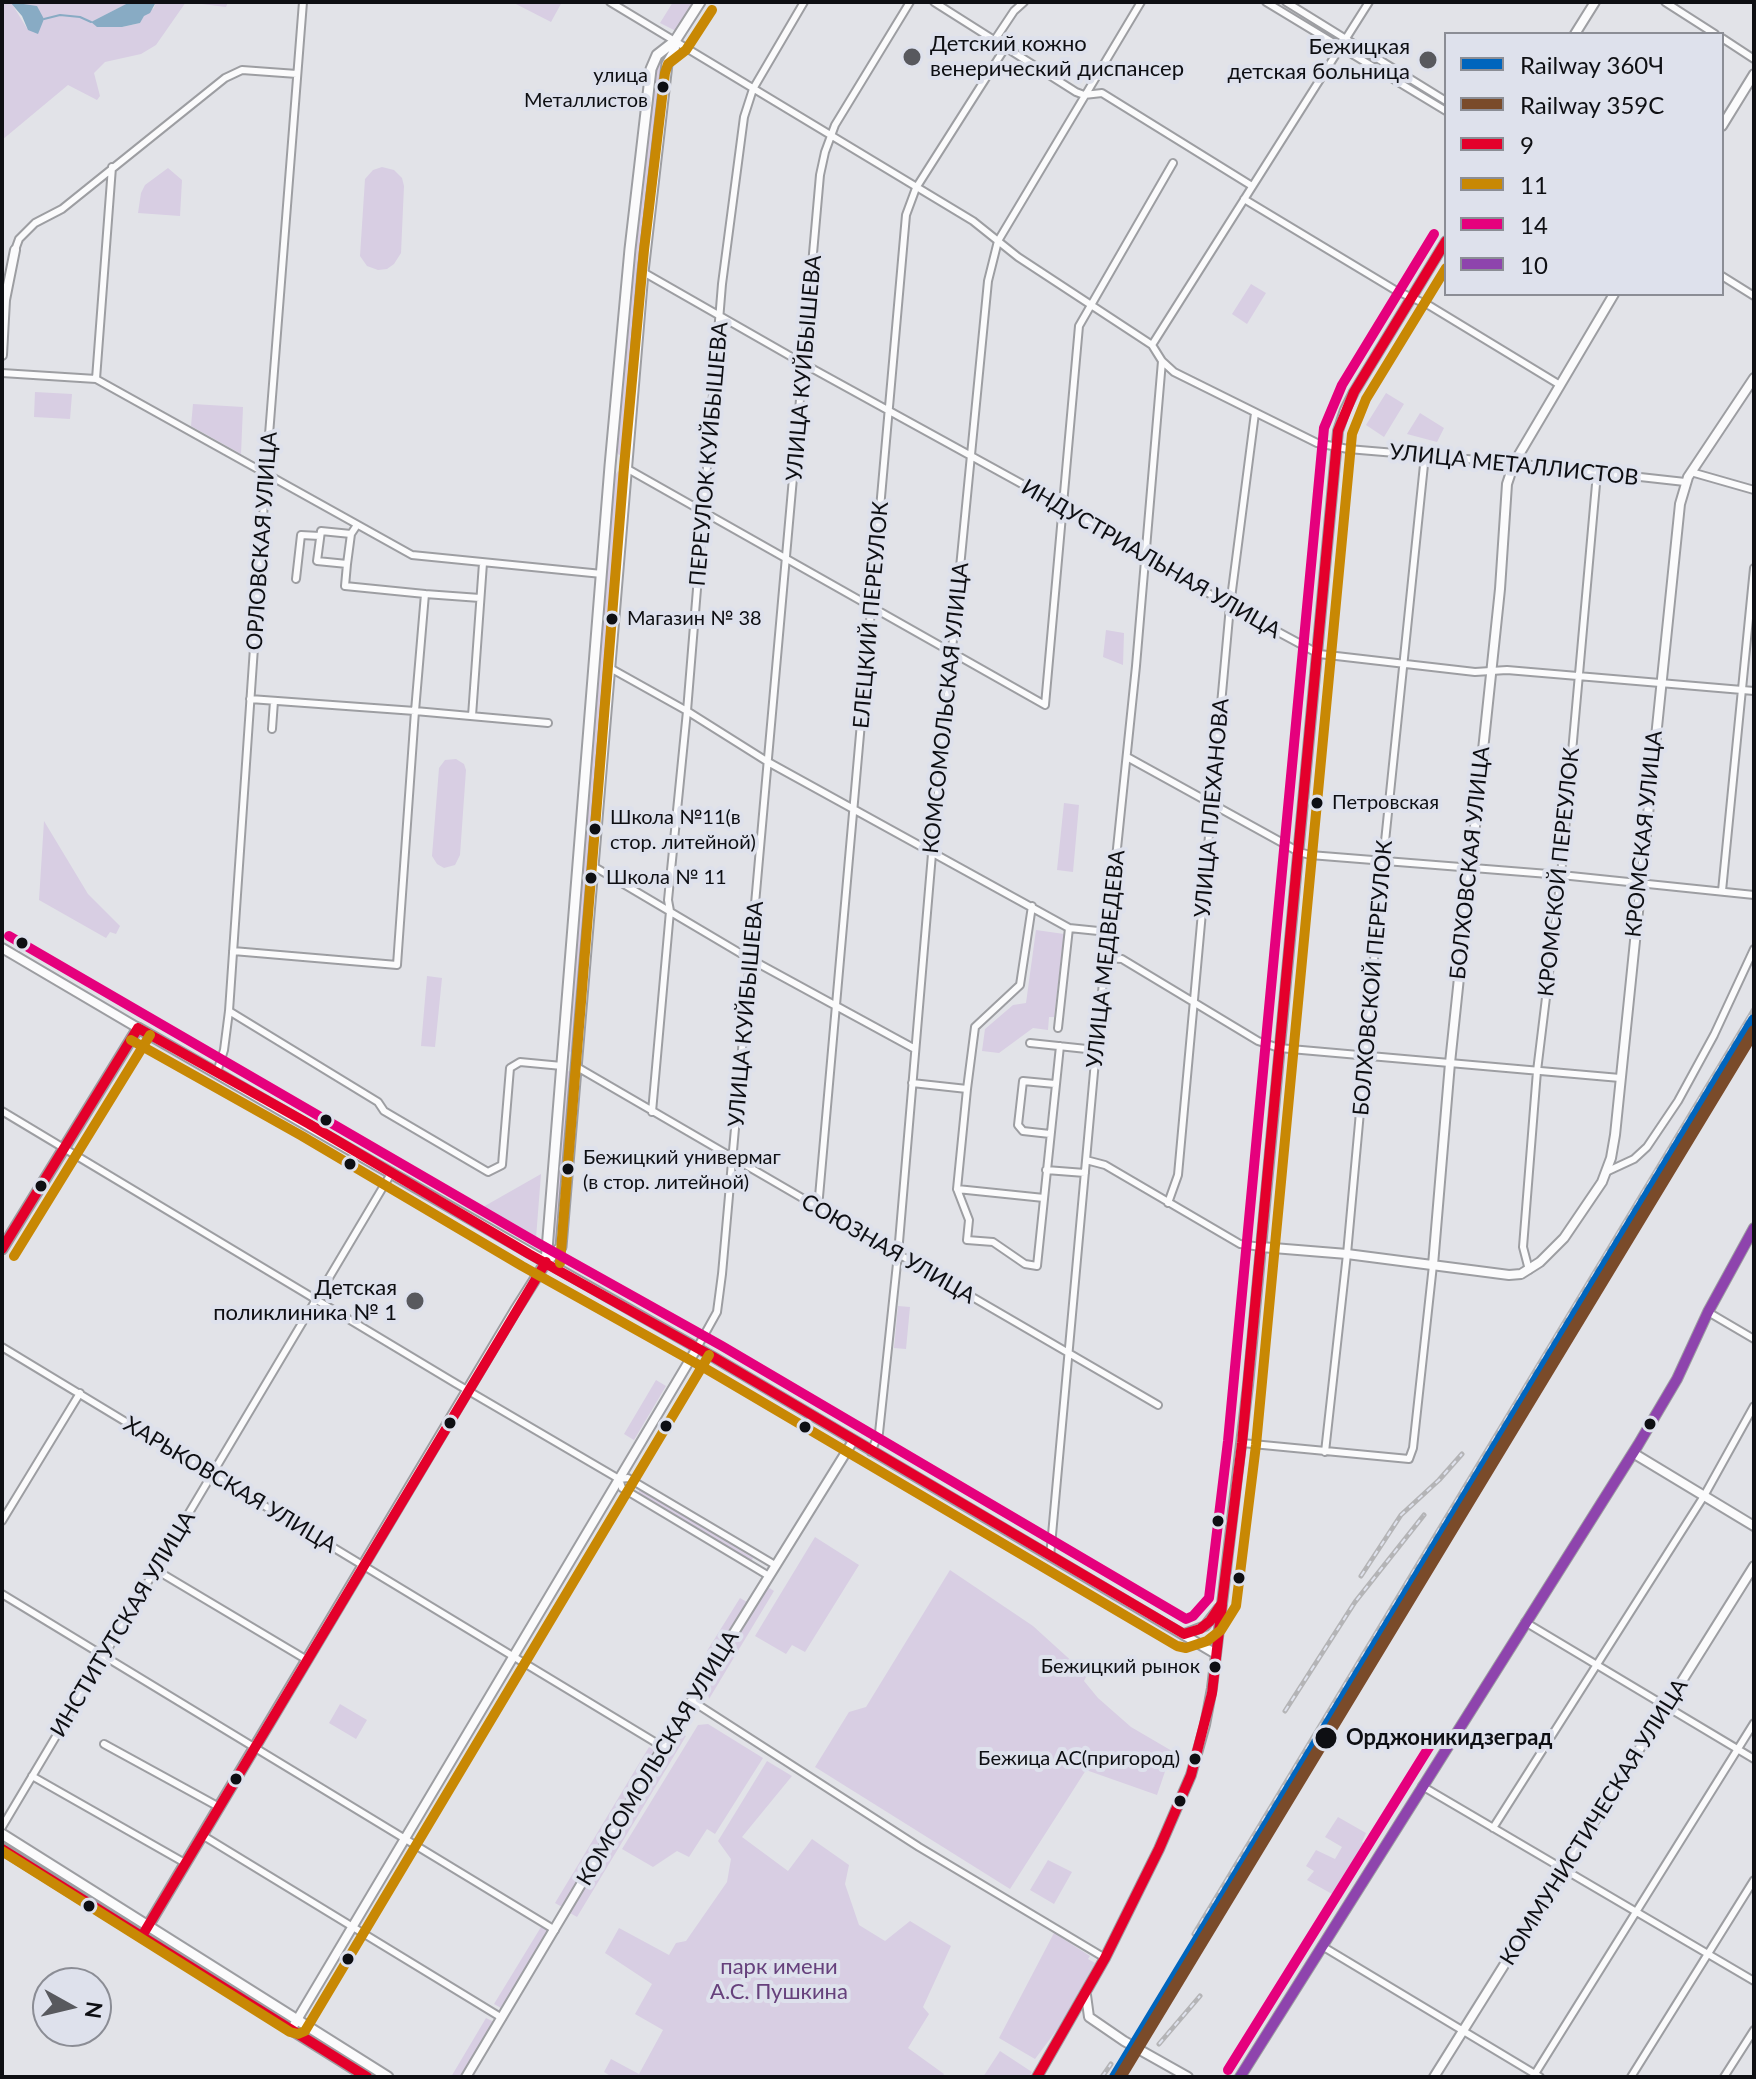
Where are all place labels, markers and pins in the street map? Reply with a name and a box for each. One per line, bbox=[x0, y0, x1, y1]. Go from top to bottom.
place label: Детский кожно венерический диспансер bbox=[930, 31, 1184, 82]
place label: Бежицкая детская больница bbox=[1227, 34, 1410, 86]
marker: Детский кожно венерический диспансер bbox=[901, 46, 923, 68]
marker: Бежицкая детская больница bbox=[1417, 49, 1439, 71]
place label: улица Металлистов bbox=[524, 64, 648, 111]
marker: улица Металлистов bbox=[655, 79, 671, 95]
place label: Магазин № 38 bbox=[627, 607, 762, 631]
marker: Магазин № 38 bbox=[604, 611, 620, 627]
place label: Петровская bbox=[1332, 791, 1439, 815]
marker: Петровская bbox=[1309, 795, 1325, 811]
place label: Школа №11(в стор. литейной) bbox=[610, 806, 756, 853]
marker: Школа №11(в стор. литейной) bbox=[587, 821, 603, 837]
place label: Школа № 11 bbox=[606, 866, 727, 890]
marker: Школа № 11 bbox=[583, 870, 599, 886]
unlabelled marker bbox=[14, 935, 30, 951]
unlabelled marker bbox=[318, 1112, 334, 1128]
place label: Бежицкий универмаг (в стор. литейной) bbox=[583, 1146, 781, 1193]
unlabelled marker bbox=[342, 1156, 358, 1172]
marker: Бежицкий универмаг (в стор. литейной) bbox=[560, 1161, 576, 1177]
unlabelled marker bbox=[33, 1178, 49, 1194]
place label: Детская поликлиника № 1 bbox=[213, 1275, 397, 1326]
marker: Детская поликлиника № 1 bbox=[404, 1290, 426, 1312]
unlabelled marker bbox=[442, 1415, 458, 1431]
unlabelled marker bbox=[1642, 1416, 1658, 1432]
unlabelled marker bbox=[658, 1418, 674, 1434]
unlabelled marker bbox=[797, 1419, 813, 1435]
unlabelled marker bbox=[1210, 1513, 1226, 1529]
unlabelled marker bbox=[1231, 1570, 1247, 1586]
place label: Бежицкий рынок bbox=[1041, 1655, 1200, 1679]
marker: Бежицкий рынок bbox=[1207, 1659, 1223, 1675]
marker: Орджоникидзеград bbox=[1313, 1725, 1339, 1751]
place label: Орджоникидзеград bbox=[1346, 1725, 1552, 1751]
place label: Бежица АС(пригород) bbox=[978, 1747, 1180, 1771]
marker: Бежица АС(пригород) bbox=[1187, 1751, 1203, 1767]
unlabelled marker bbox=[228, 1771, 244, 1787]
unlabelled marker bbox=[1172, 1793, 1188, 1809]
unlabelled marker bbox=[81, 1898, 97, 1914]
unlabelled marker bbox=[340, 1951, 356, 1967]

